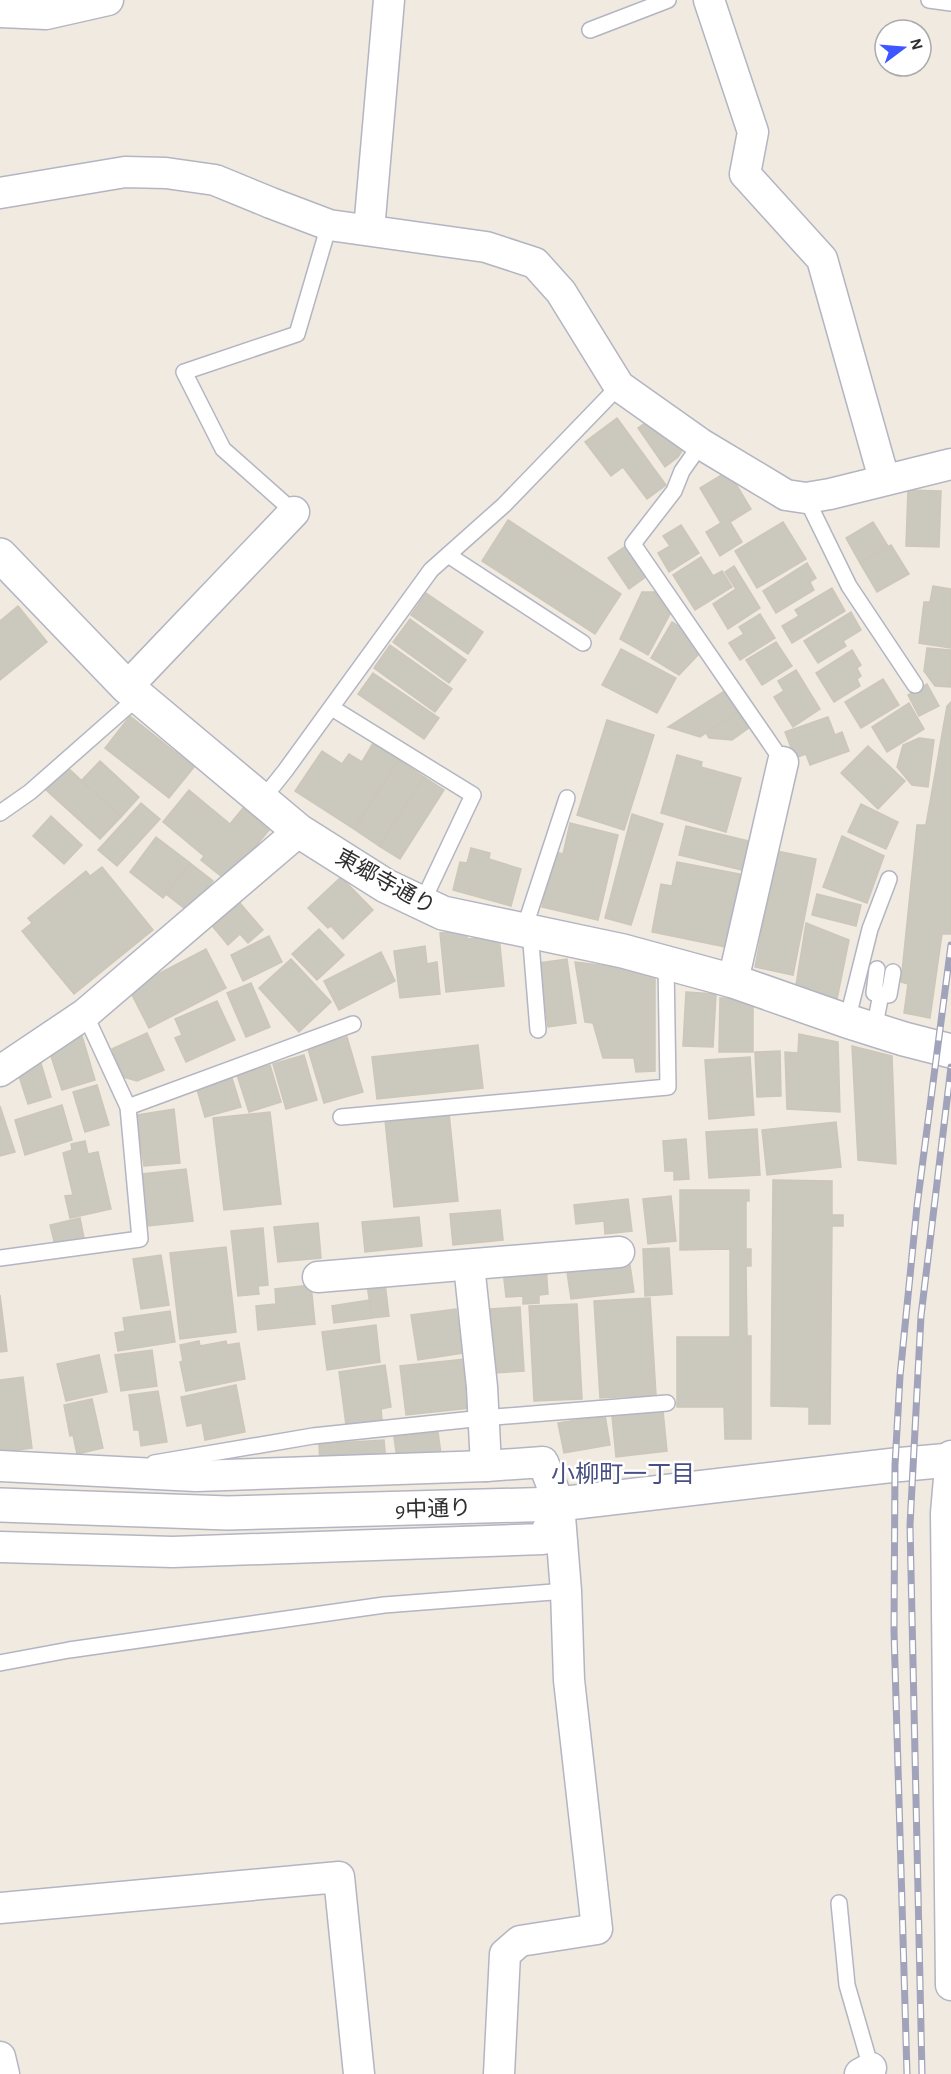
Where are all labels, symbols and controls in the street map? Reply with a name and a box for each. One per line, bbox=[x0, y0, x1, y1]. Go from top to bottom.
north arrow bbox=[873, 18, 933, 78]
text: N bbox=[907, 37, 926, 52]
street label: 東郷寺通り bbox=[332, 845, 439, 918]
district label: 小柳町一丁目 bbox=[551, 1461, 695, 1487]
street label: 9中通り bbox=[394, 1496, 472, 1521]

